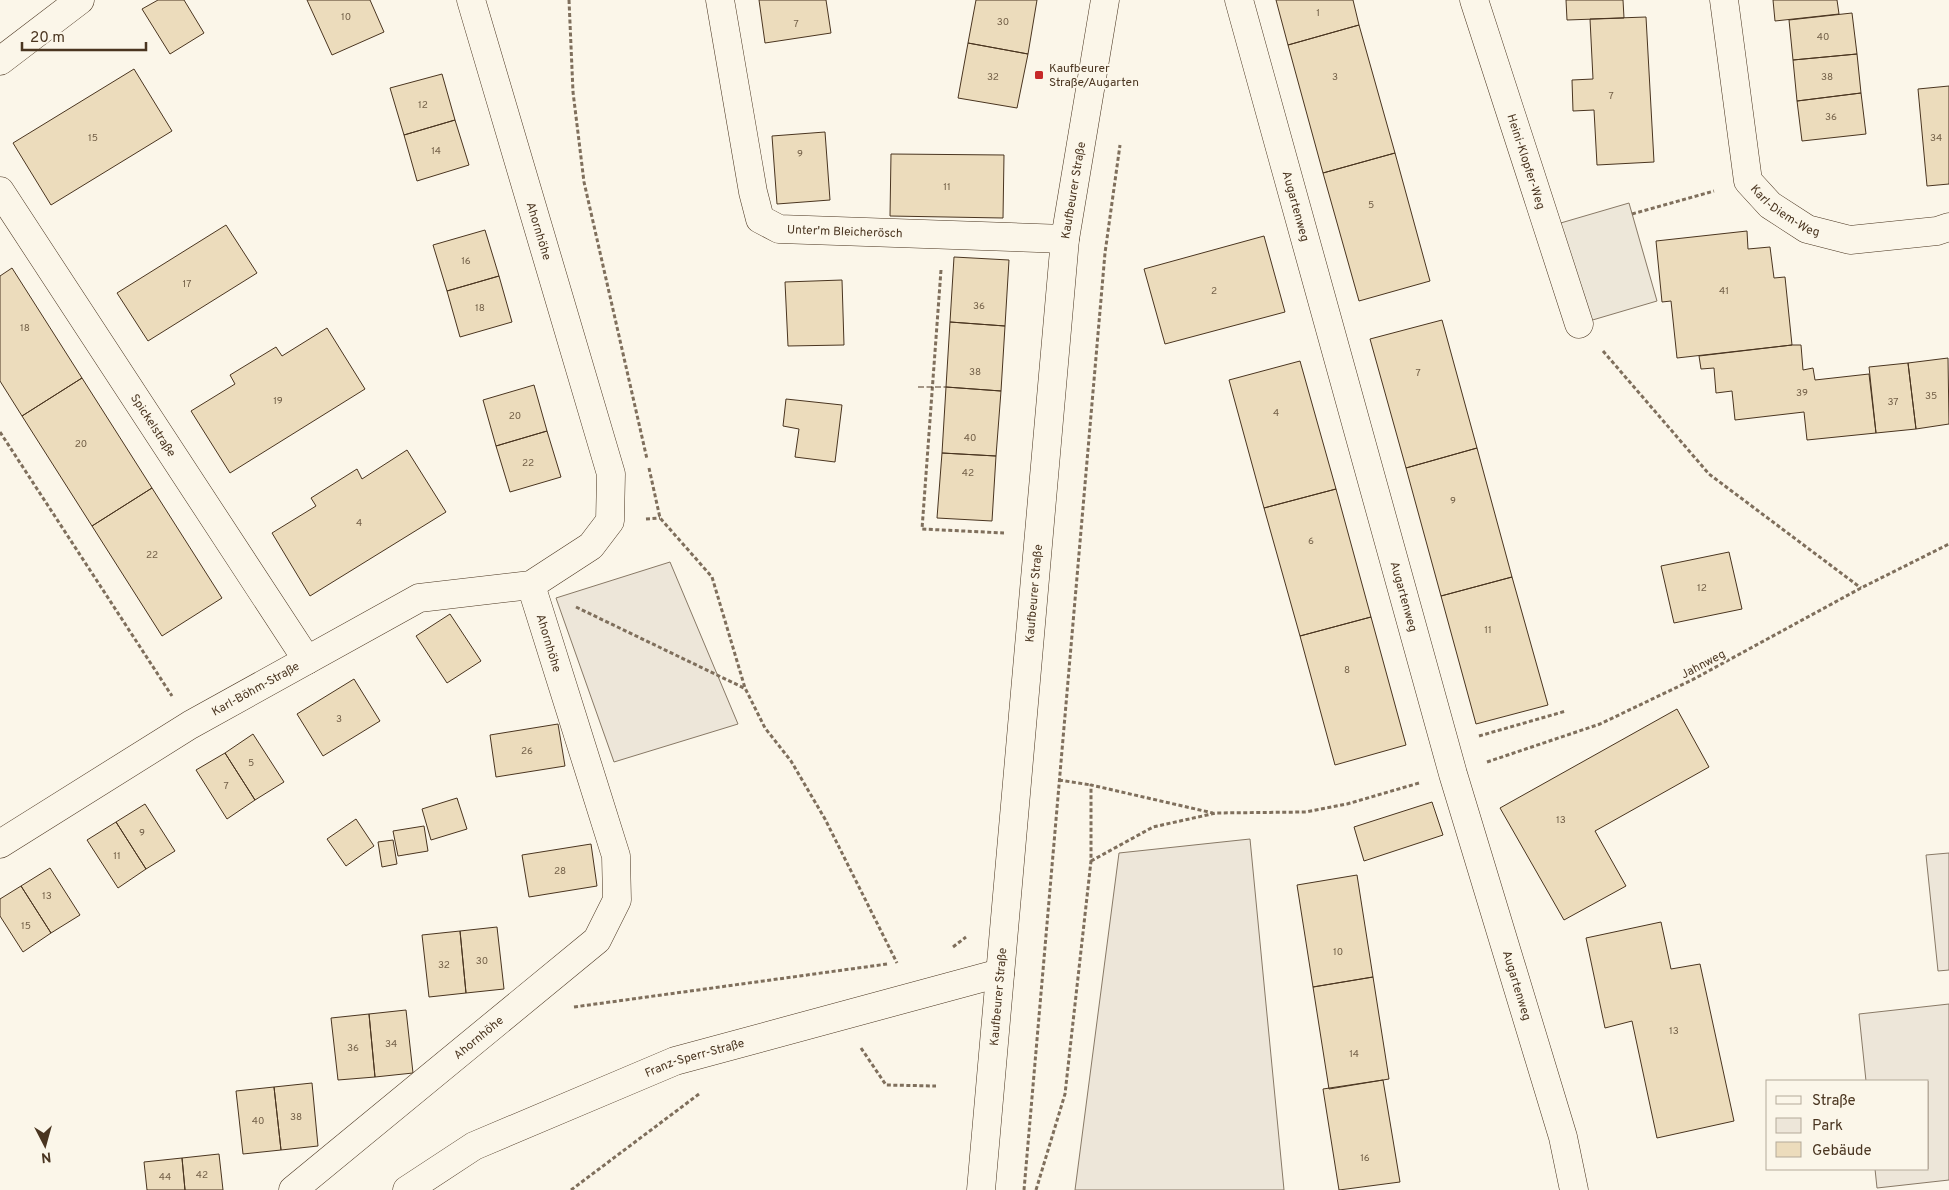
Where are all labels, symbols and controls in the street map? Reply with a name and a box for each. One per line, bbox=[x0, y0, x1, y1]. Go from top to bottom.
house number: 1 bbox=[1316, 7, 1320, 20]
house number: 10 bbox=[341, 11, 351, 24]
house number: 30 bbox=[997, 16, 1009, 29]
house number: 7 bbox=[793, 18, 799, 31]
scale bar bbox=[22, 20, 146, 52]
text: 20 m bbox=[30, 29, 65, 48]
house number: 40 bbox=[1817, 31, 1829, 44]
place label: Kaufbeurer Straße/Augarten bbox=[1049, 61, 1139, 91]
marker: Kaufbeurer Straße/Augarten bbox=[1033, 69, 1045, 81]
house number: 32 bbox=[987, 71, 999, 84]
house number: 3 bbox=[1332, 71, 1338, 84]
house number: 38 bbox=[1821, 71, 1833, 84]
house number: 7 bbox=[1608, 90, 1614, 103]
house number: 12 bbox=[418, 99, 428, 112]
house number: 36 bbox=[1825, 111, 1837, 124]
street label: Heini-Klopfer-Weg bbox=[1503, 112, 1548, 212]
house number: 15 bbox=[88, 132, 98, 145]
house number: 34 bbox=[1930, 132, 1942, 145]
street label: Kaufbeurer Straße bbox=[1058, 141, 1090, 240]
house number: 14 bbox=[431, 145, 441, 158]
house number: 9 bbox=[797, 148, 803, 161]
street label: Augartenweg bbox=[1278, 169, 1312, 244]
house number: 11 bbox=[943, 181, 951, 194]
street label: Karl-Diem-Weg bbox=[1746, 182, 1821, 241]
house number: 5 bbox=[1368, 199, 1374, 212]
street label: Ahornhöhe bbox=[522, 200, 554, 262]
street label: Unter'm Bleicherösch bbox=[787, 222, 903, 242]
house number: 16 bbox=[461, 255, 471, 268]
house number: 17 bbox=[183, 278, 191, 291]
house number: 2 bbox=[1211, 285, 1217, 298]
house number: 41 bbox=[1719, 285, 1729, 298]
house number: 36 bbox=[973, 300, 985, 313]
house number: 18 bbox=[475, 302, 485, 315]
house number: 18 bbox=[20, 322, 30, 335]
house number: 38 bbox=[969, 366, 981, 379]
house number: 7 bbox=[1415, 367, 1421, 380]
house number: 39 bbox=[1796, 387, 1808, 400]
house number: 35 bbox=[1925, 390, 1937, 403]
street label: Spickelstraße bbox=[126, 391, 179, 460]
house number: 19 bbox=[273, 395, 283, 408]
house number: 37 bbox=[1887, 396, 1899, 409]
house number: 4 bbox=[1273, 407, 1279, 420]
house number: 20 bbox=[509, 410, 521, 423]
house number: 40 bbox=[964, 432, 976, 445]
house number: 20 bbox=[75, 438, 87, 451]
house number: 22 bbox=[522, 457, 534, 470]
house number: 42 bbox=[962, 467, 974, 480]
house number: 9 bbox=[1450, 495, 1456, 508]
house number: 4 bbox=[356, 517, 362, 530]
house number: 6 bbox=[1308, 535, 1314, 548]
street label: Kaufbeurer Straße bbox=[1022, 544, 1047, 643]
house number: 22 bbox=[146, 549, 158, 562]
street label: Augartenweg bbox=[1386, 560, 1420, 634]
house number: 12 bbox=[1697, 582, 1707, 595]
street label: Ahornhöhe bbox=[532, 612, 564, 674]
house number: 11 bbox=[1484, 624, 1492, 637]
street label: Jahnweg bbox=[1678, 646, 1729, 683]
street label: Karl-Böhm-Straße bbox=[209, 659, 303, 720]
house number: 8 bbox=[1344, 664, 1350, 677]
house number: 3 bbox=[336, 713, 342, 726]
house number: 26 bbox=[521, 745, 533, 758]
house number: 5 bbox=[248, 757, 254, 770]
house number: 7 bbox=[223, 780, 229, 793]
house number: 13 bbox=[1556, 814, 1566, 827]
house number: 9 bbox=[139, 827, 145, 840]
house number: 11 bbox=[113, 850, 121, 863]
house number: 28 bbox=[554, 865, 566, 878]
house number: 13 bbox=[42, 890, 52, 903]
house number: 15 bbox=[21, 920, 31, 933]
house number: 10 bbox=[1333, 946, 1343, 959]
street label: Kaufbeurer Straße bbox=[987, 947, 1011, 1047]
street label: Augartenweg bbox=[1498, 949, 1534, 1023]
house number: 30 bbox=[476, 955, 488, 968]
house number: 32 bbox=[438, 959, 450, 972]
street label: Ahornhöhe bbox=[451, 1013, 507, 1064]
house number: 13 bbox=[1669, 1025, 1679, 1038]
street label: Franz-Sperr-Straße bbox=[643, 1036, 746, 1082]
house number: 34 bbox=[385, 1038, 397, 1051]
house number: 36 bbox=[347, 1042, 359, 1055]
house number: 14 bbox=[1349, 1048, 1359, 1061]
legend bbox=[1766, 1080, 1929, 1170]
text: Straße bbox=[1812, 1092, 1856, 1111]
house number: 38 bbox=[290, 1111, 302, 1124]
house number: 40 bbox=[252, 1115, 264, 1128]
text: Park bbox=[1812, 1117, 1843, 1136]
north arrow bbox=[20, 1120, 70, 1170]
text: Gebäude bbox=[1812, 1142, 1872, 1161]
text: N bbox=[40, 1147, 52, 1165]
house number: 16 bbox=[1360, 1152, 1370, 1165]
house number: 42 bbox=[196, 1169, 208, 1182]
house number: 44 bbox=[159, 1171, 171, 1184]

